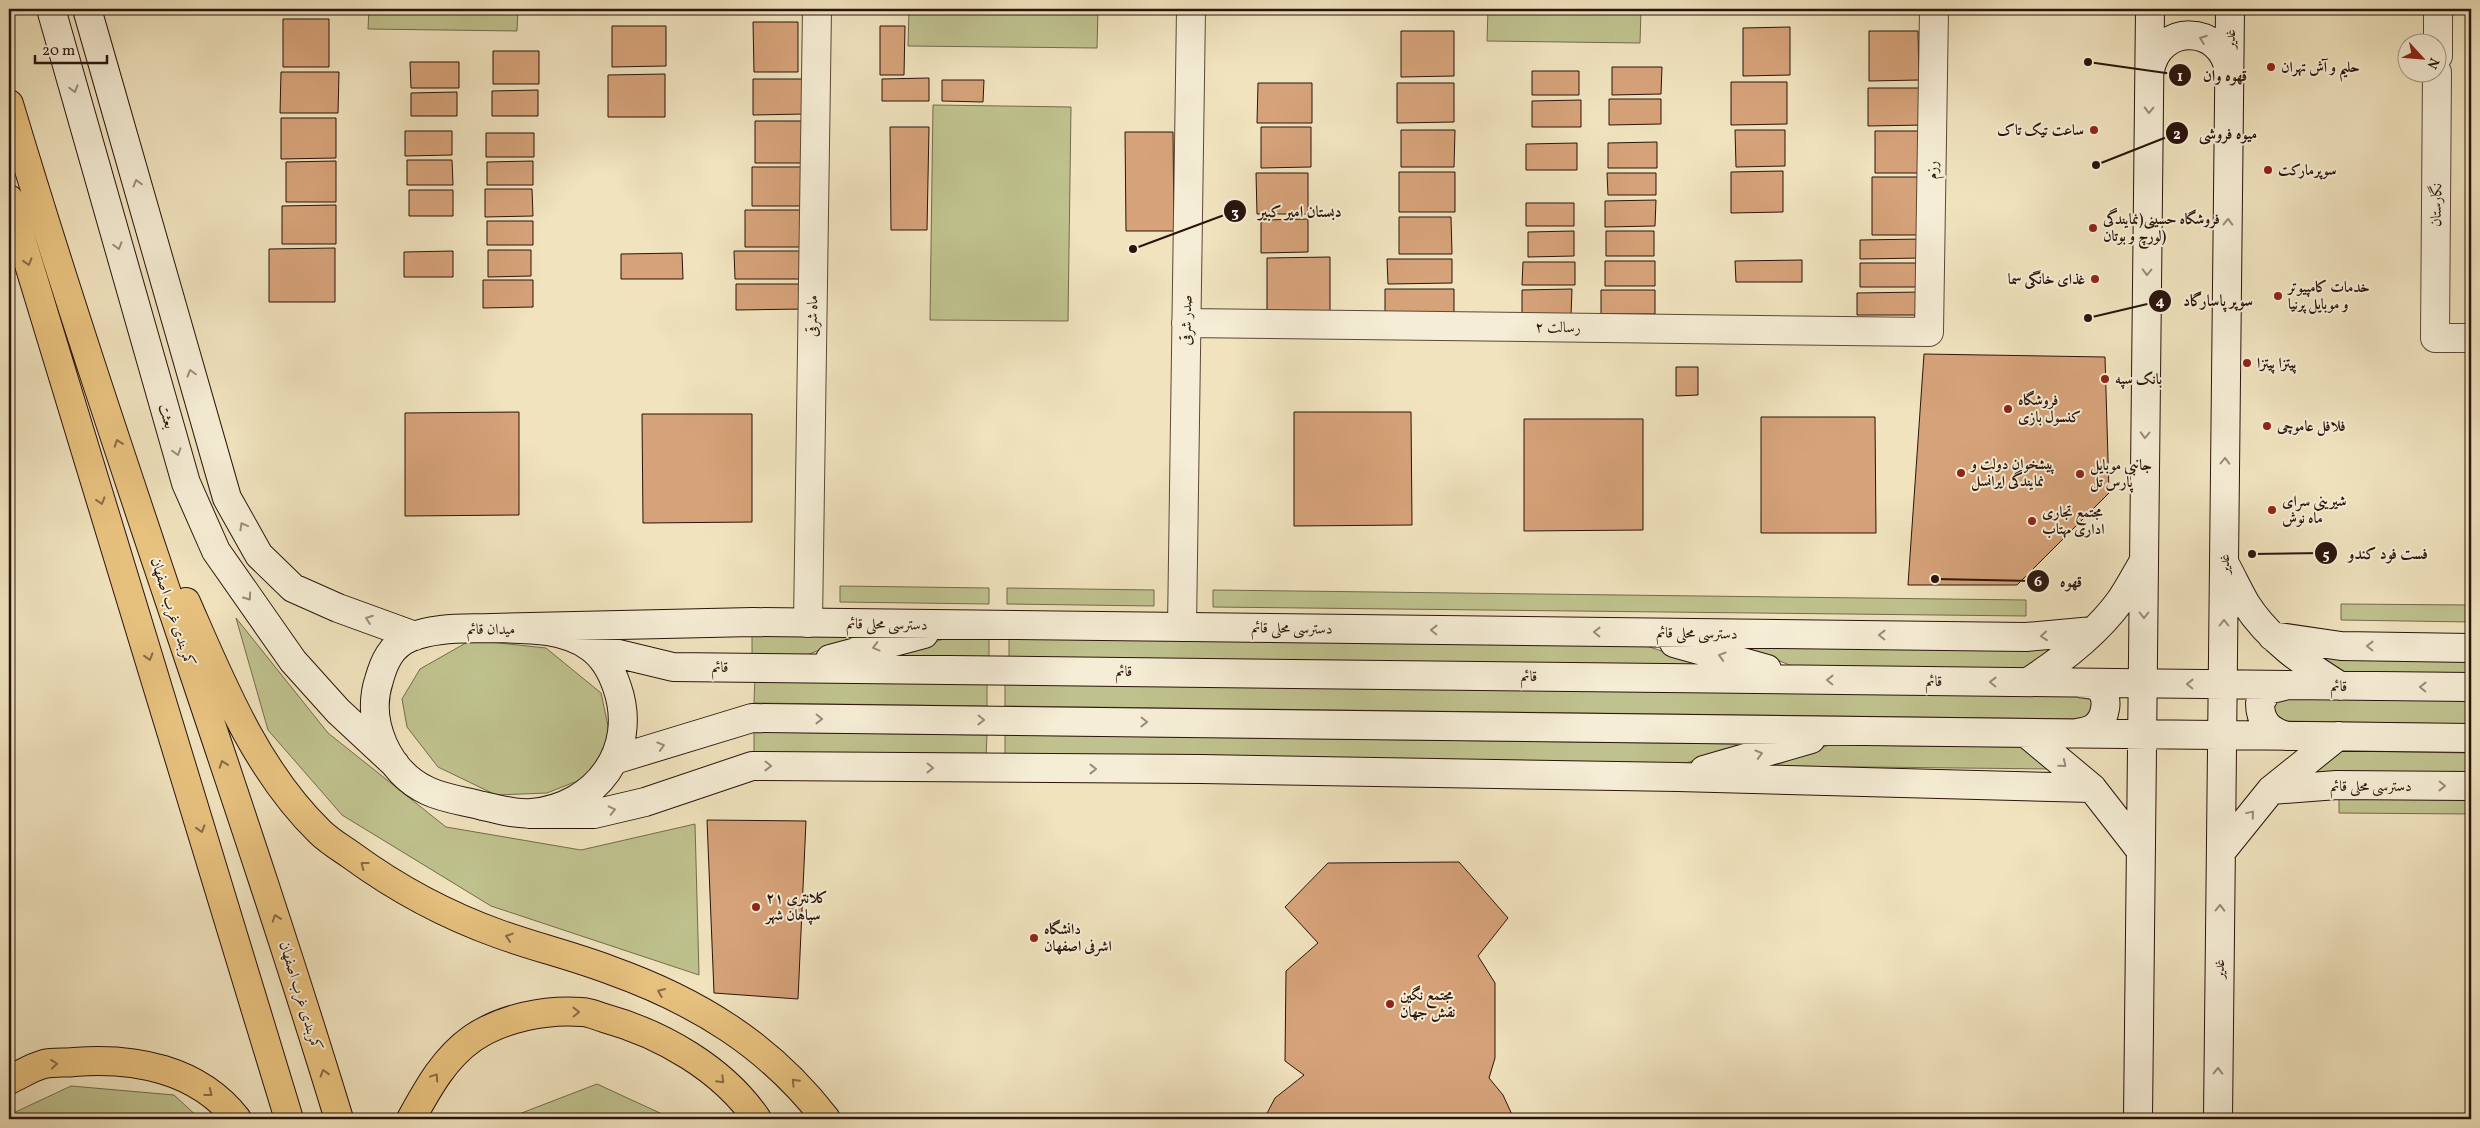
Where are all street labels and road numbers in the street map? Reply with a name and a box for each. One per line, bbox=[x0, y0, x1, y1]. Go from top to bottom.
street label: غدیر bbox=[2221, 29, 2242, 51]
street label: رزم bbox=[1923, 160, 1945, 180]
street label: نگارستان bbox=[2426, 183, 2448, 227]
street label: ماه شرقی bbox=[803, 295, 824, 337]
street label: صدر شرقی bbox=[1177, 295, 1198, 346]
street label: رسالت ۲ bbox=[1535, 318, 1581, 339]
street label: بعثت bbox=[152, 401, 179, 432]
street label: غدیر bbox=[2215, 554, 2236, 576]
street label: کمربندی غرب اصفهان bbox=[144, 555, 199, 670]
street label: دسترسی محلی قائم bbox=[846, 614, 928, 638]
street label: دسترسی محلی قائم bbox=[1251, 618, 1333, 642]
street label: میدان قائم bbox=[467, 620, 515, 642]
street label: دسترسی محلی قائم bbox=[1656, 623, 1738, 647]
street label: قائم bbox=[712, 658, 728, 680]
street label: قائم bbox=[1115, 662, 1133, 684]
street label: قائم bbox=[1520, 667, 1538, 689]
street label: قائم bbox=[1925, 672, 1943, 694]
street label: قائم bbox=[2330, 677, 2348, 699]
street label: دسترسی محلی قائم bbox=[2330, 777, 2412, 799]
street label: کمربندی غرب اصفهان bbox=[273, 939, 326, 1054]
street label: غدیر bbox=[2210, 959, 2231, 981]

